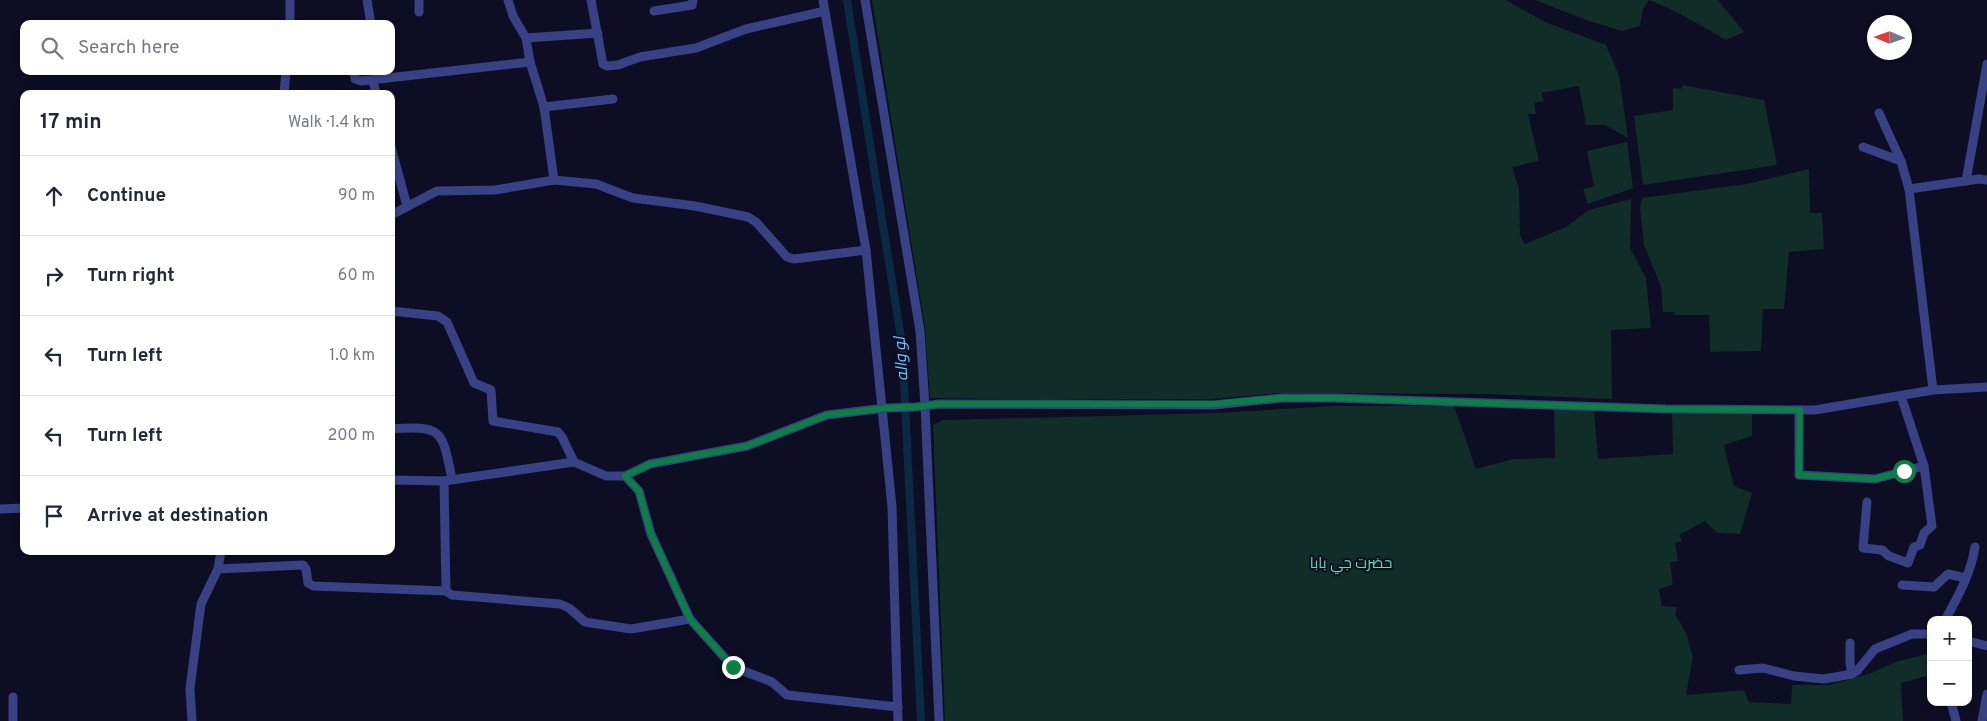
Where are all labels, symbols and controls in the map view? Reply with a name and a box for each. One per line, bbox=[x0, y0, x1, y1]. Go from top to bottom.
north arrow bbox=[1867, 15, 1912, 60]
search box bbox=[20, 20, 395, 75]
icon: search bbox=[38, 34, 66, 62]
text: Search here bbox=[78, 36, 180, 60]
text: 17 min bbox=[40, 109, 102, 136]
text: Walk · 1.4 km bbox=[288, 113, 375, 133]
icon: ahead bbox=[40, 182, 68, 210]
text: Continue bbox=[87, 184, 166, 208]
text: 90 m bbox=[338, 186, 375, 206]
icon: right bbox=[40, 262, 68, 290]
text: Turn right bbox=[87, 264, 175, 288]
text: 60 m bbox=[338, 266, 375, 286]
water label: لو واله bbox=[890, 334, 914, 382]
icon: left bbox=[40, 342, 68, 370]
text: Turn left bbox=[87, 344, 163, 368]
text: 1.0 km bbox=[329, 346, 375, 366]
icon: left bbox=[40, 422, 68, 450]
text: Turn left bbox=[87, 424, 163, 448]
text: 200 m bbox=[327, 426, 375, 446]
route start bbox=[1893, 460, 1916, 483]
icon: arrive bbox=[40, 502, 68, 530]
text: Arrive at destination bbox=[87, 504, 268, 528]
park label: حضرت جي بابا bbox=[1310, 555, 1392, 575]
map controls bbox=[1927, 616, 1972, 706]
button: + bbox=[1927, 616, 1972, 661]
route end bbox=[722, 656, 745, 679]
button: − bbox=[1927, 661, 1972, 706]

